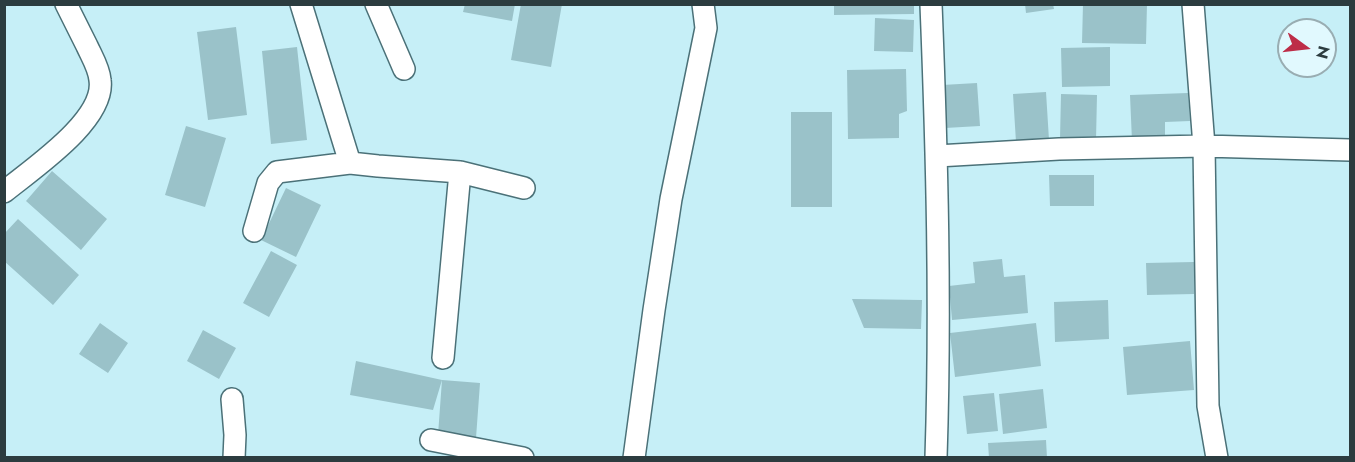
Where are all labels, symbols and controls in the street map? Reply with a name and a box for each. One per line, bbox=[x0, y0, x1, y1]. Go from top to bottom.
north arrow bbox=[1277, 18, 1337, 78]
text: N bbox=[1310, 43, 1336, 61]

